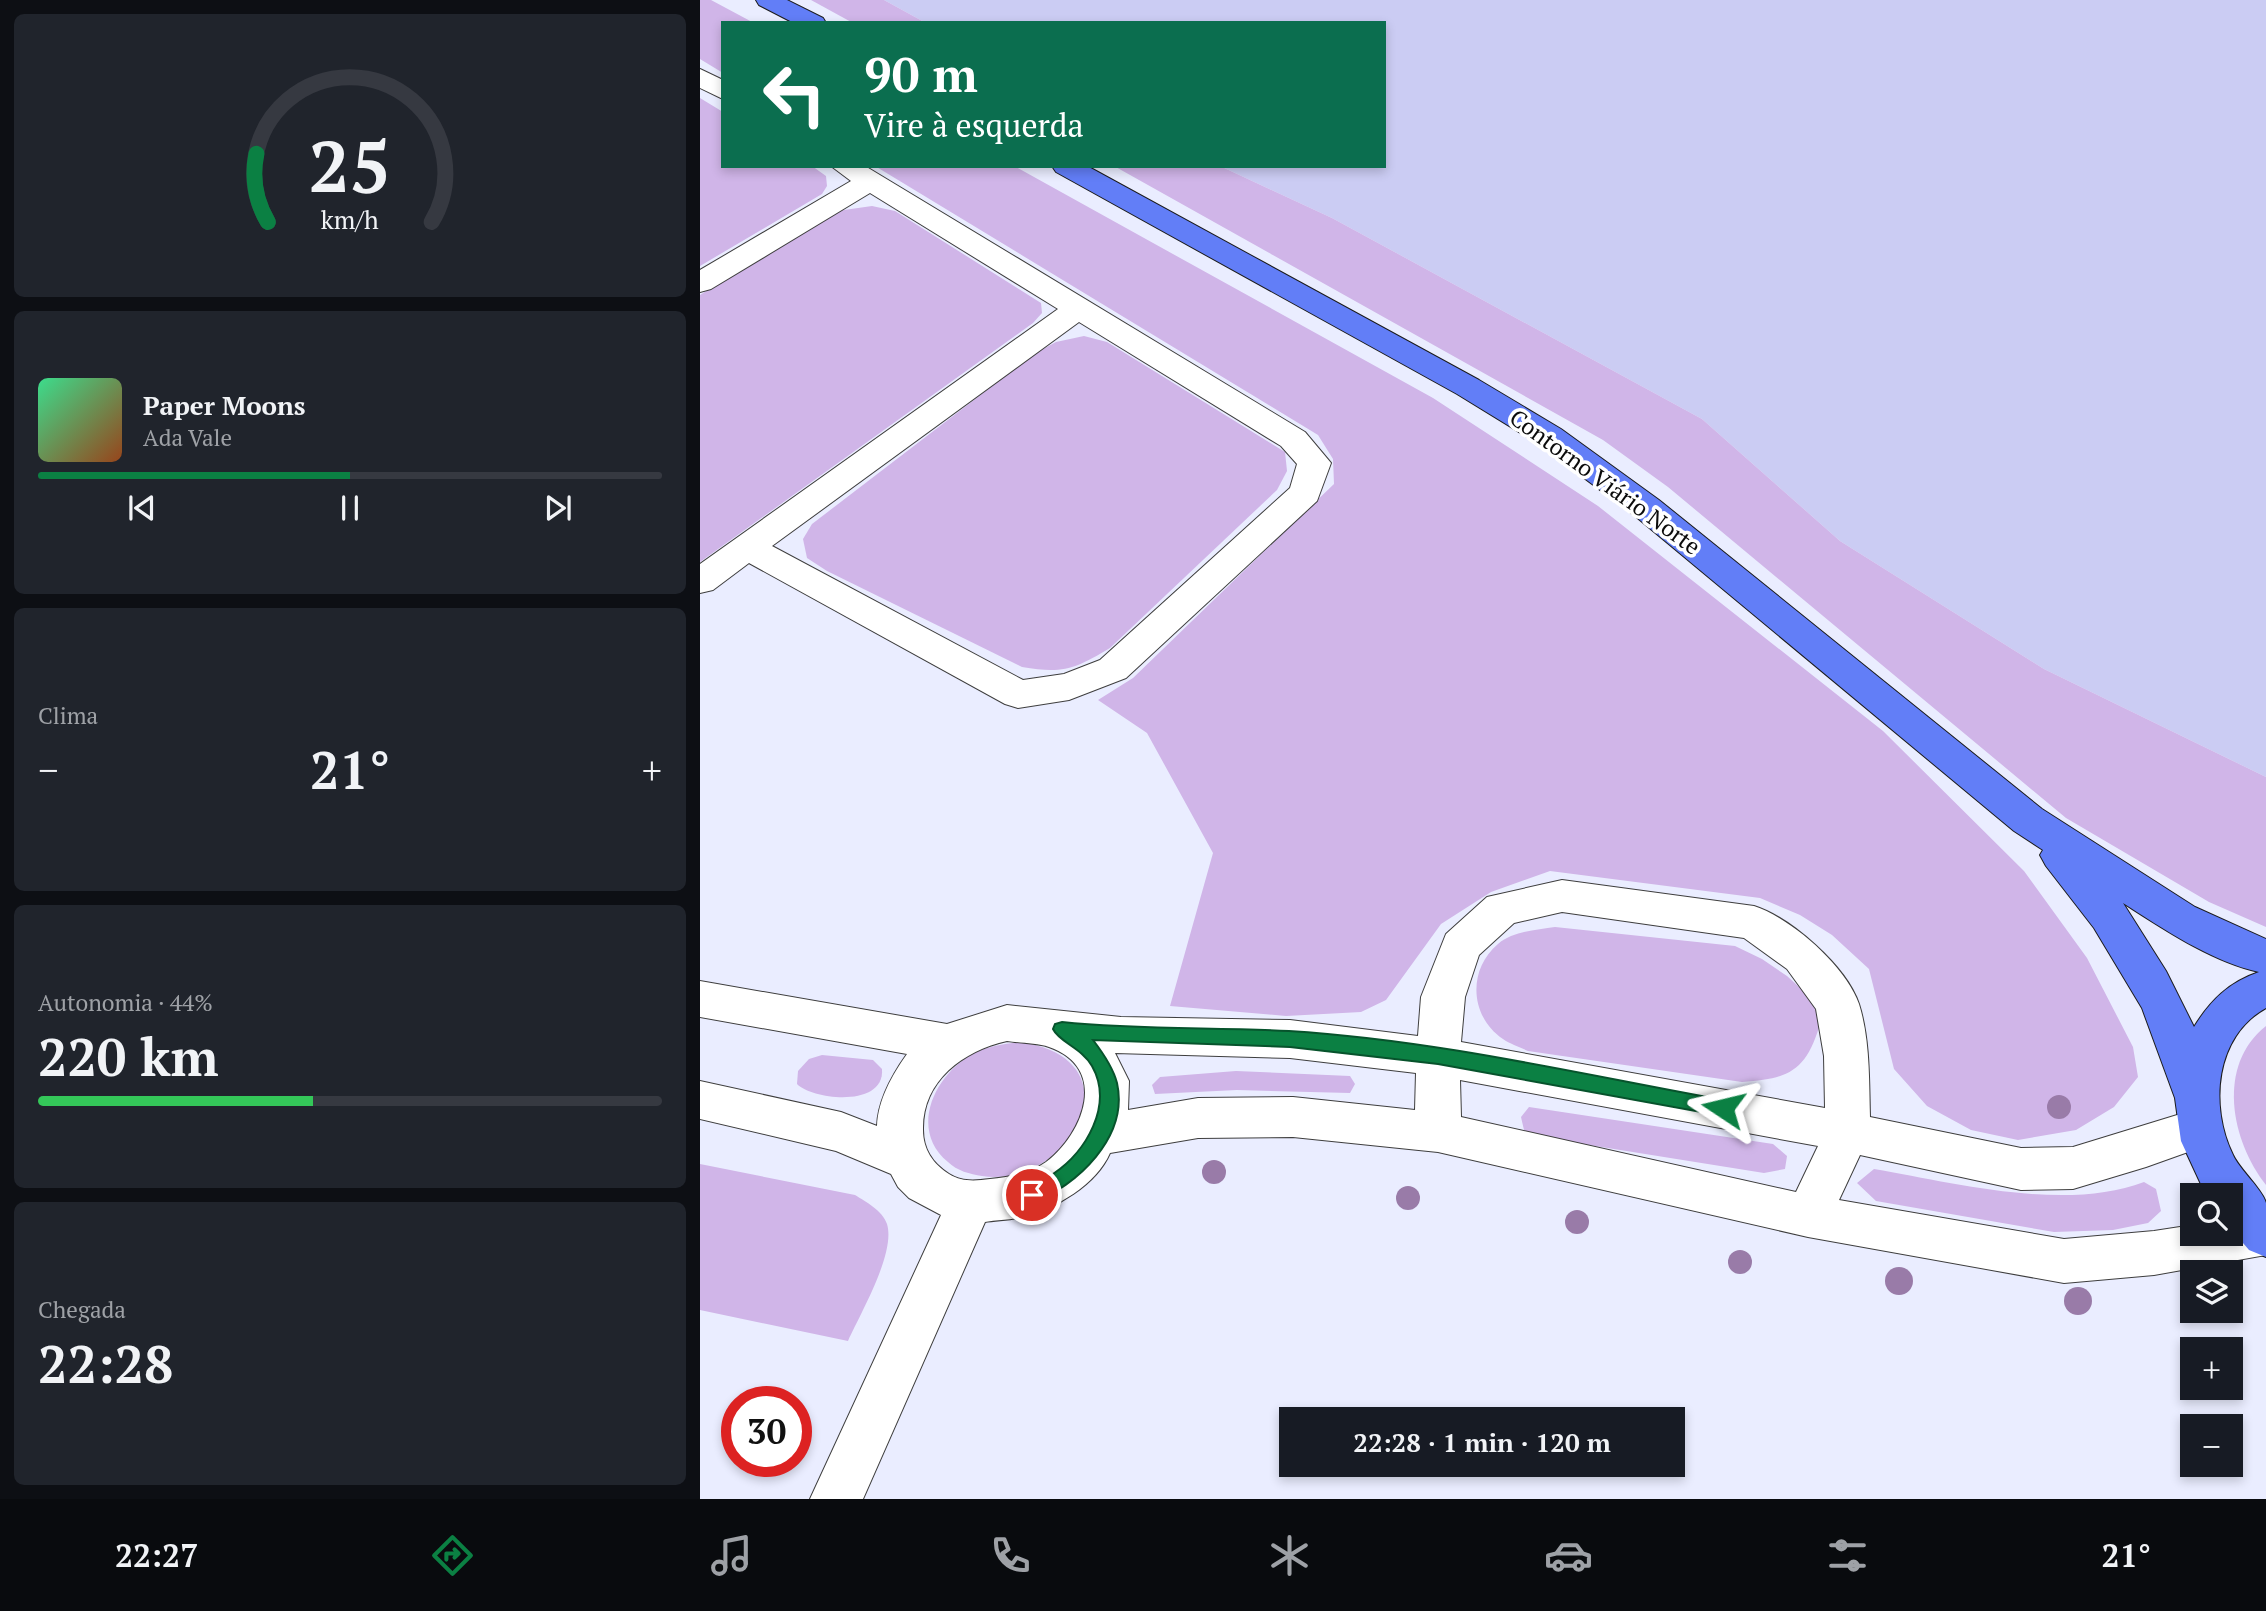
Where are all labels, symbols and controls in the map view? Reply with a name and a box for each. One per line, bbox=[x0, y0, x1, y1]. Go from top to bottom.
text: 90 m bbox=[864, 41, 978, 106]
icon: left bbox=[749, 49, 840, 140]
text: Vire à esquerda bbox=[864, 104, 1084, 146]
text: 25 bbox=[309, 116, 391, 213]
text: km/h bbox=[321, 202, 379, 235]
text: Paper Moons bbox=[143, 388, 306, 422]
street label: Contorno Viário Norte bbox=[1504, 402, 1707, 561]
text: Ada Vale bbox=[143, 422, 232, 453]
icon: previous bbox=[123, 489, 161, 527]
icon: pause bbox=[331, 489, 369, 527]
icon: next bbox=[539, 489, 577, 527]
text: Clima bbox=[38, 700, 98, 731]
text: 21° bbox=[310, 735, 390, 804]
text: − bbox=[38, 745, 58, 795]
text: + bbox=[642, 745, 662, 795]
text: Autonomia · 44% bbox=[38, 987, 213, 1018]
text: 220 km bbox=[38, 1022, 219, 1091]
position arrow bbox=[1686, 1071, 1760, 1145]
pin bbox=[1002, 1165, 1062, 1225]
icon: arrive bbox=[1013, 1176, 1051, 1214]
map controls bbox=[2180, 1183, 2243, 1477]
button: search bbox=[2180, 1183, 2243, 1246]
button: layers bbox=[2180, 1260, 2243, 1323]
text: Chegada bbox=[38, 1294, 126, 1325]
text: 22:28 bbox=[38, 1329, 173, 1398]
button: + bbox=[2180, 1337, 2243, 1400]
speed limit sign: 30 bbox=[721, 1386, 812, 1477]
button: − bbox=[2180, 1414, 2243, 1477]
text: 22:28 · 1 min · 120 m bbox=[1353, 1425, 1611, 1459]
icon: directions bbox=[428, 1531, 477, 1580]
icon: music bbox=[707, 1531, 756, 1580]
icon: phone bbox=[986, 1531, 1035, 1580]
icon: climate bbox=[1265, 1531, 1314, 1580]
icon: car bbox=[1544, 1531, 1593, 1580]
icon: filters bbox=[1823, 1531, 1872, 1580]
text: 22:27 bbox=[115, 1534, 198, 1576]
text: 21° bbox=[2102, 1534, 2151, 1576]

